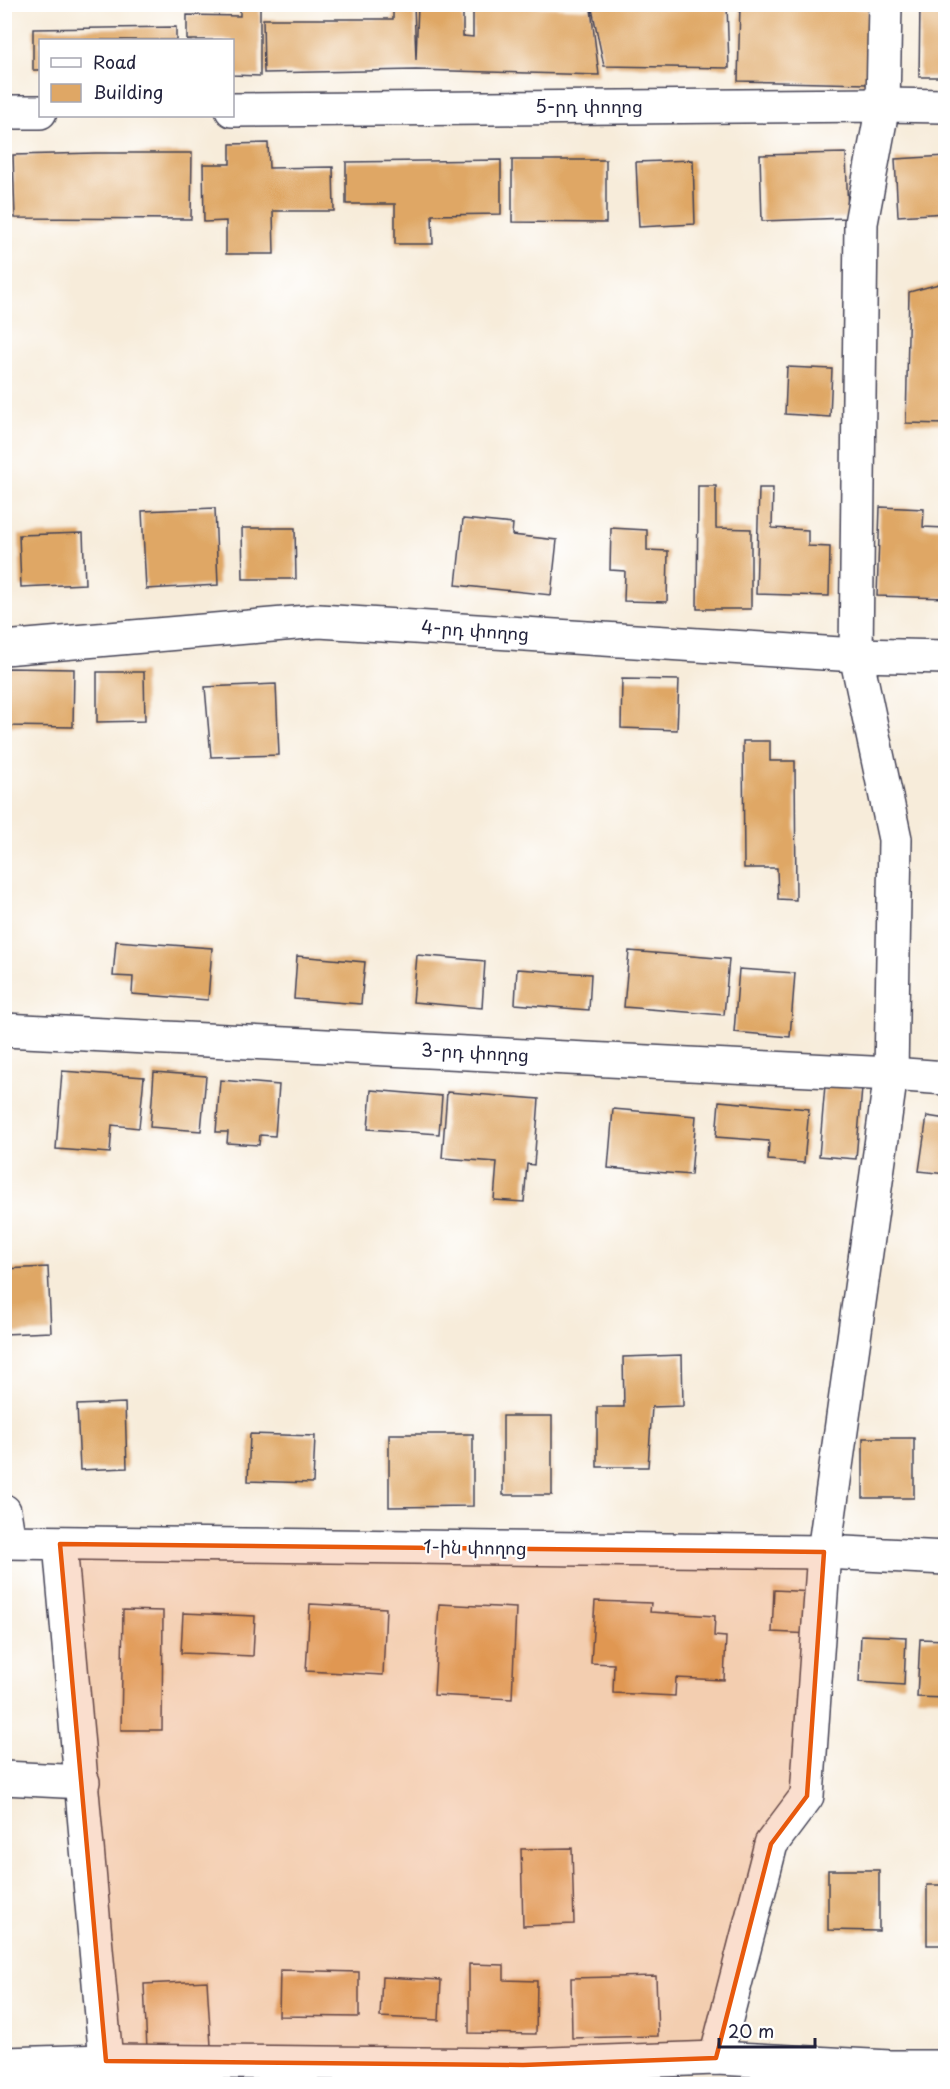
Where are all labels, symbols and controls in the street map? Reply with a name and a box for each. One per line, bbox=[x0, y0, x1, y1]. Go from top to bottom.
legend bbox=[39, 39, 234, 117]
text: Road bbox=[93, 48, 137, 75]
text: Building bbox=[93, 78, 163, 105]
street label: 5-րդ փողոց bbox=[535, 92, 643, 119]
street label: 4-րդ փողոց bbox=[420, 612, 530, 647]
street label: 3-րդ փողոց bbox=[420, 1035, 530, 1068]
street label: 1-ին փողոց bbox=[423, 1532, 527, 1561]
scale bar bbox=[719, 2011, 815, 2049]
text: 20 m bbox=[728, 2017, 774, 2044]

